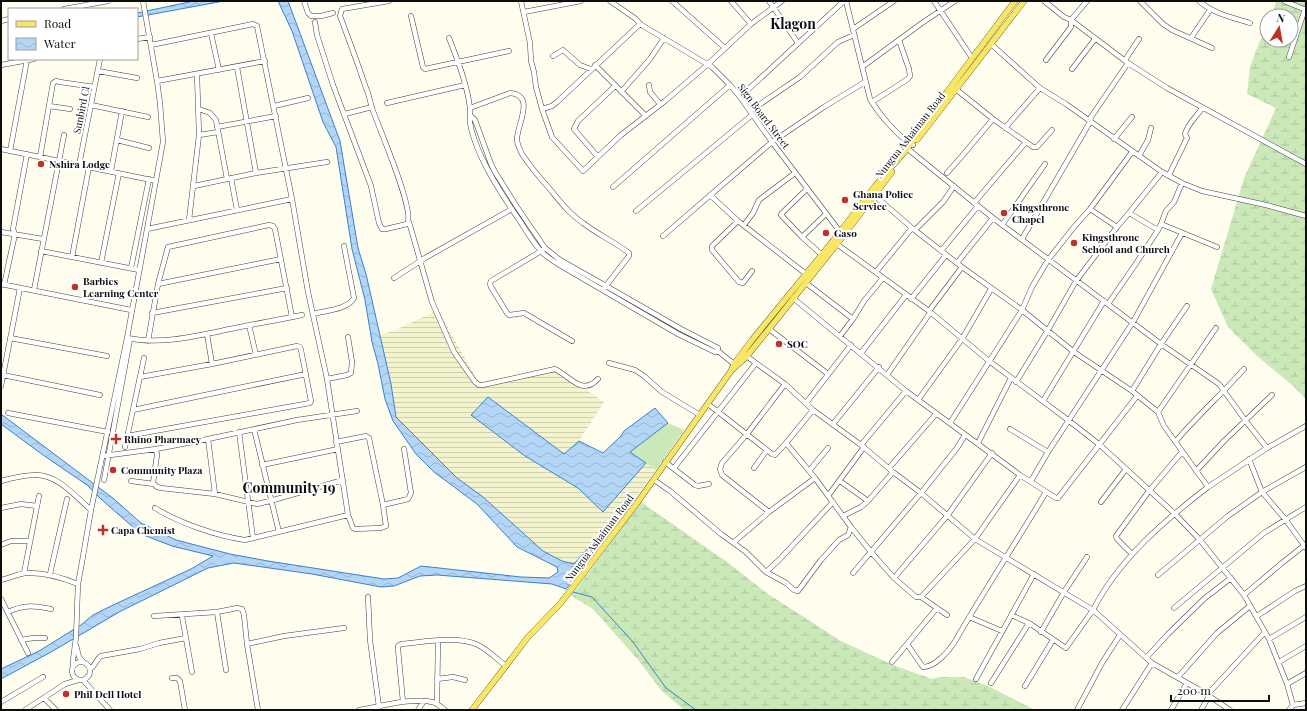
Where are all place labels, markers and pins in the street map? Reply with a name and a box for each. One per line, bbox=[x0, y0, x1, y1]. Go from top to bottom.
place label: Nshira Lodge bbox=[49, 157, 110, 171]
marker: Nshira Lodge bbox=[36, 159, 46, 169]
place label: Ghana Police Service bbox=[853, 187, 913, 213]
marker: Ghana Police Service bbox=[840, 195, 850, 205]
place label: Kingsthrone Chapel bbox=[1012, 200, 1069, 226]
marker: Kingsthrone Chapel bbox=[999, 208, 1009, 218]
place label: Gaso bbox=[834, 226, 857, 240]
marker: Gaso bbox=[821, 228, 831, 238]
place label: Kingsthrone School and Church bbox=[1082, 230, 1170, 256]
marker: Kingsthrone School and Church bbox=[1069, 238, 1079, 248]
place label: Barbies Learning Center bbox=[83, 274, 159, 300]
marker: Barbies Learning Center bbox=[70, 282, 80, 292]
place label: SOC bbox=[787, 337, 808, 351]
marker: SOC bbox=[774, 339, 784, 349]
place label: Rhino Pharmacy bbox=[124, 432, 202, 446]
marker: Rhino Pharmacy bbox=[111, 434, 121, 444]
place label: Community Plaza bbox=[121, 463, 203, 477]
marker: Community Plaza bbox=[108, 465, 118, 475]
place label: Capa Chemist bbox=[111, 523, 176, 537]
marker: Capa Chemist bbox=[98, 525, 108, 535]
place label: Phil Dell Hotel bbox=[74, 687, 141, 701]
marker: Phil Dell Hotel bbox=[61, 689, 71, 699]

